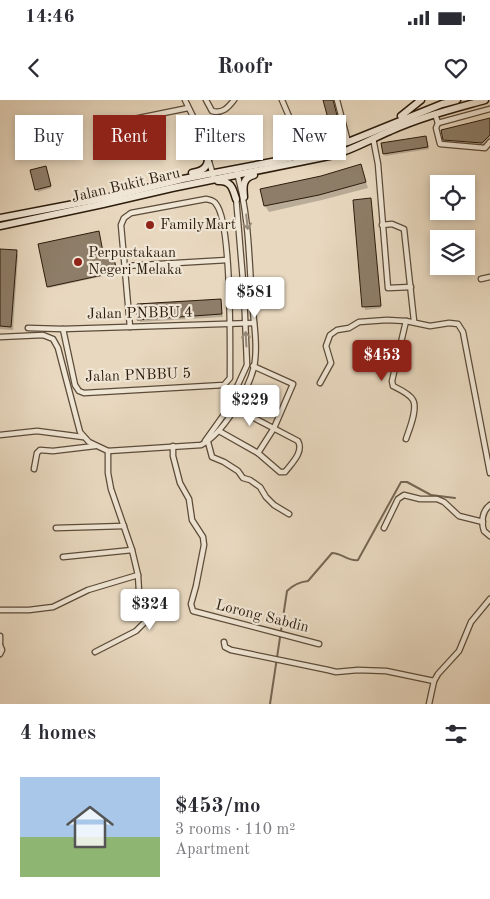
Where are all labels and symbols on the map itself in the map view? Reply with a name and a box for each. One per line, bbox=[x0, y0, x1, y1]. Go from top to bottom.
street label: Jalan Bukit Baru bbox=[70, 166, 182, 206]
one-way arrow bbox=[242, 213, 252, 229]
place label: FamilyMart bbox=[160, 218, 236, 233]
marker: FamilyMart bbox=[144, 219, 156, 231]
place label: Perpustakaan Negeri Melaka bbox=[88, 246, 183, 278]
marker: Perpustakaan Negeri Melaka bbox=[72, 256, 84, 268]
pin: $581 bbox=[225, 276, 285, 319]
street label: Jalan PNBBU 4 bbox=[87, 306, 193, 322]
one-way arrow bbox=[241, 332, 251, 348]
pin: $453 bbox=[352, 340, 412, 382]
street label: Jalan PNBBU 5 bbox=[85, 367, 191, 385]
pin: $229 bbox=[220, 384, 280, 427]
pin: $324 bbox=[120, 588, 180, 631]
street label: Lorong Sabdin bbox=[214, 598, 310, 636]

